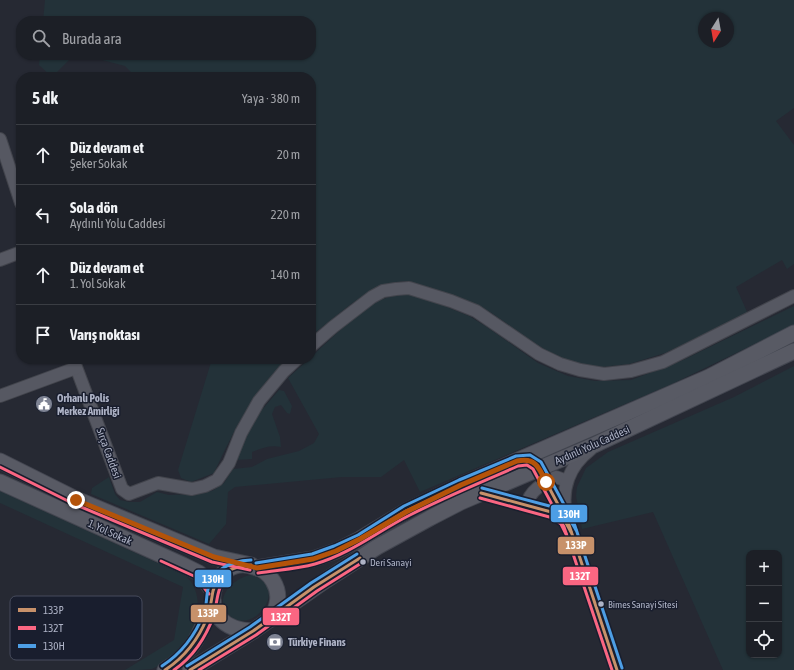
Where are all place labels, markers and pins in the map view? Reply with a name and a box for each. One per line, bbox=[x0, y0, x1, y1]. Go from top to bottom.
place label: Orhanlı Polis Merkez Amirliği bbox=[57, 392, 120, 417]
public building icon: Orhanlı Polis Merkez Amirliği bbox=[34, 394, 54, 414]
marker: Deri Sanayi bbox=[358, 557, 368, 567]
place label: Deri Sanayi bbox=[370, 557, 412, 568]
marker: Bimes Sanayi Sitesi bbox=[596, 599, 606, 609]
place label: Bimes Sanayi Sitesi bbox=[608, 599, 677, 610]
bank icon: Türkiye Finans bbox=[265, 632, 285, 652]
place label: Türkiye Finans bbox=[288, 636, 346, 648]

